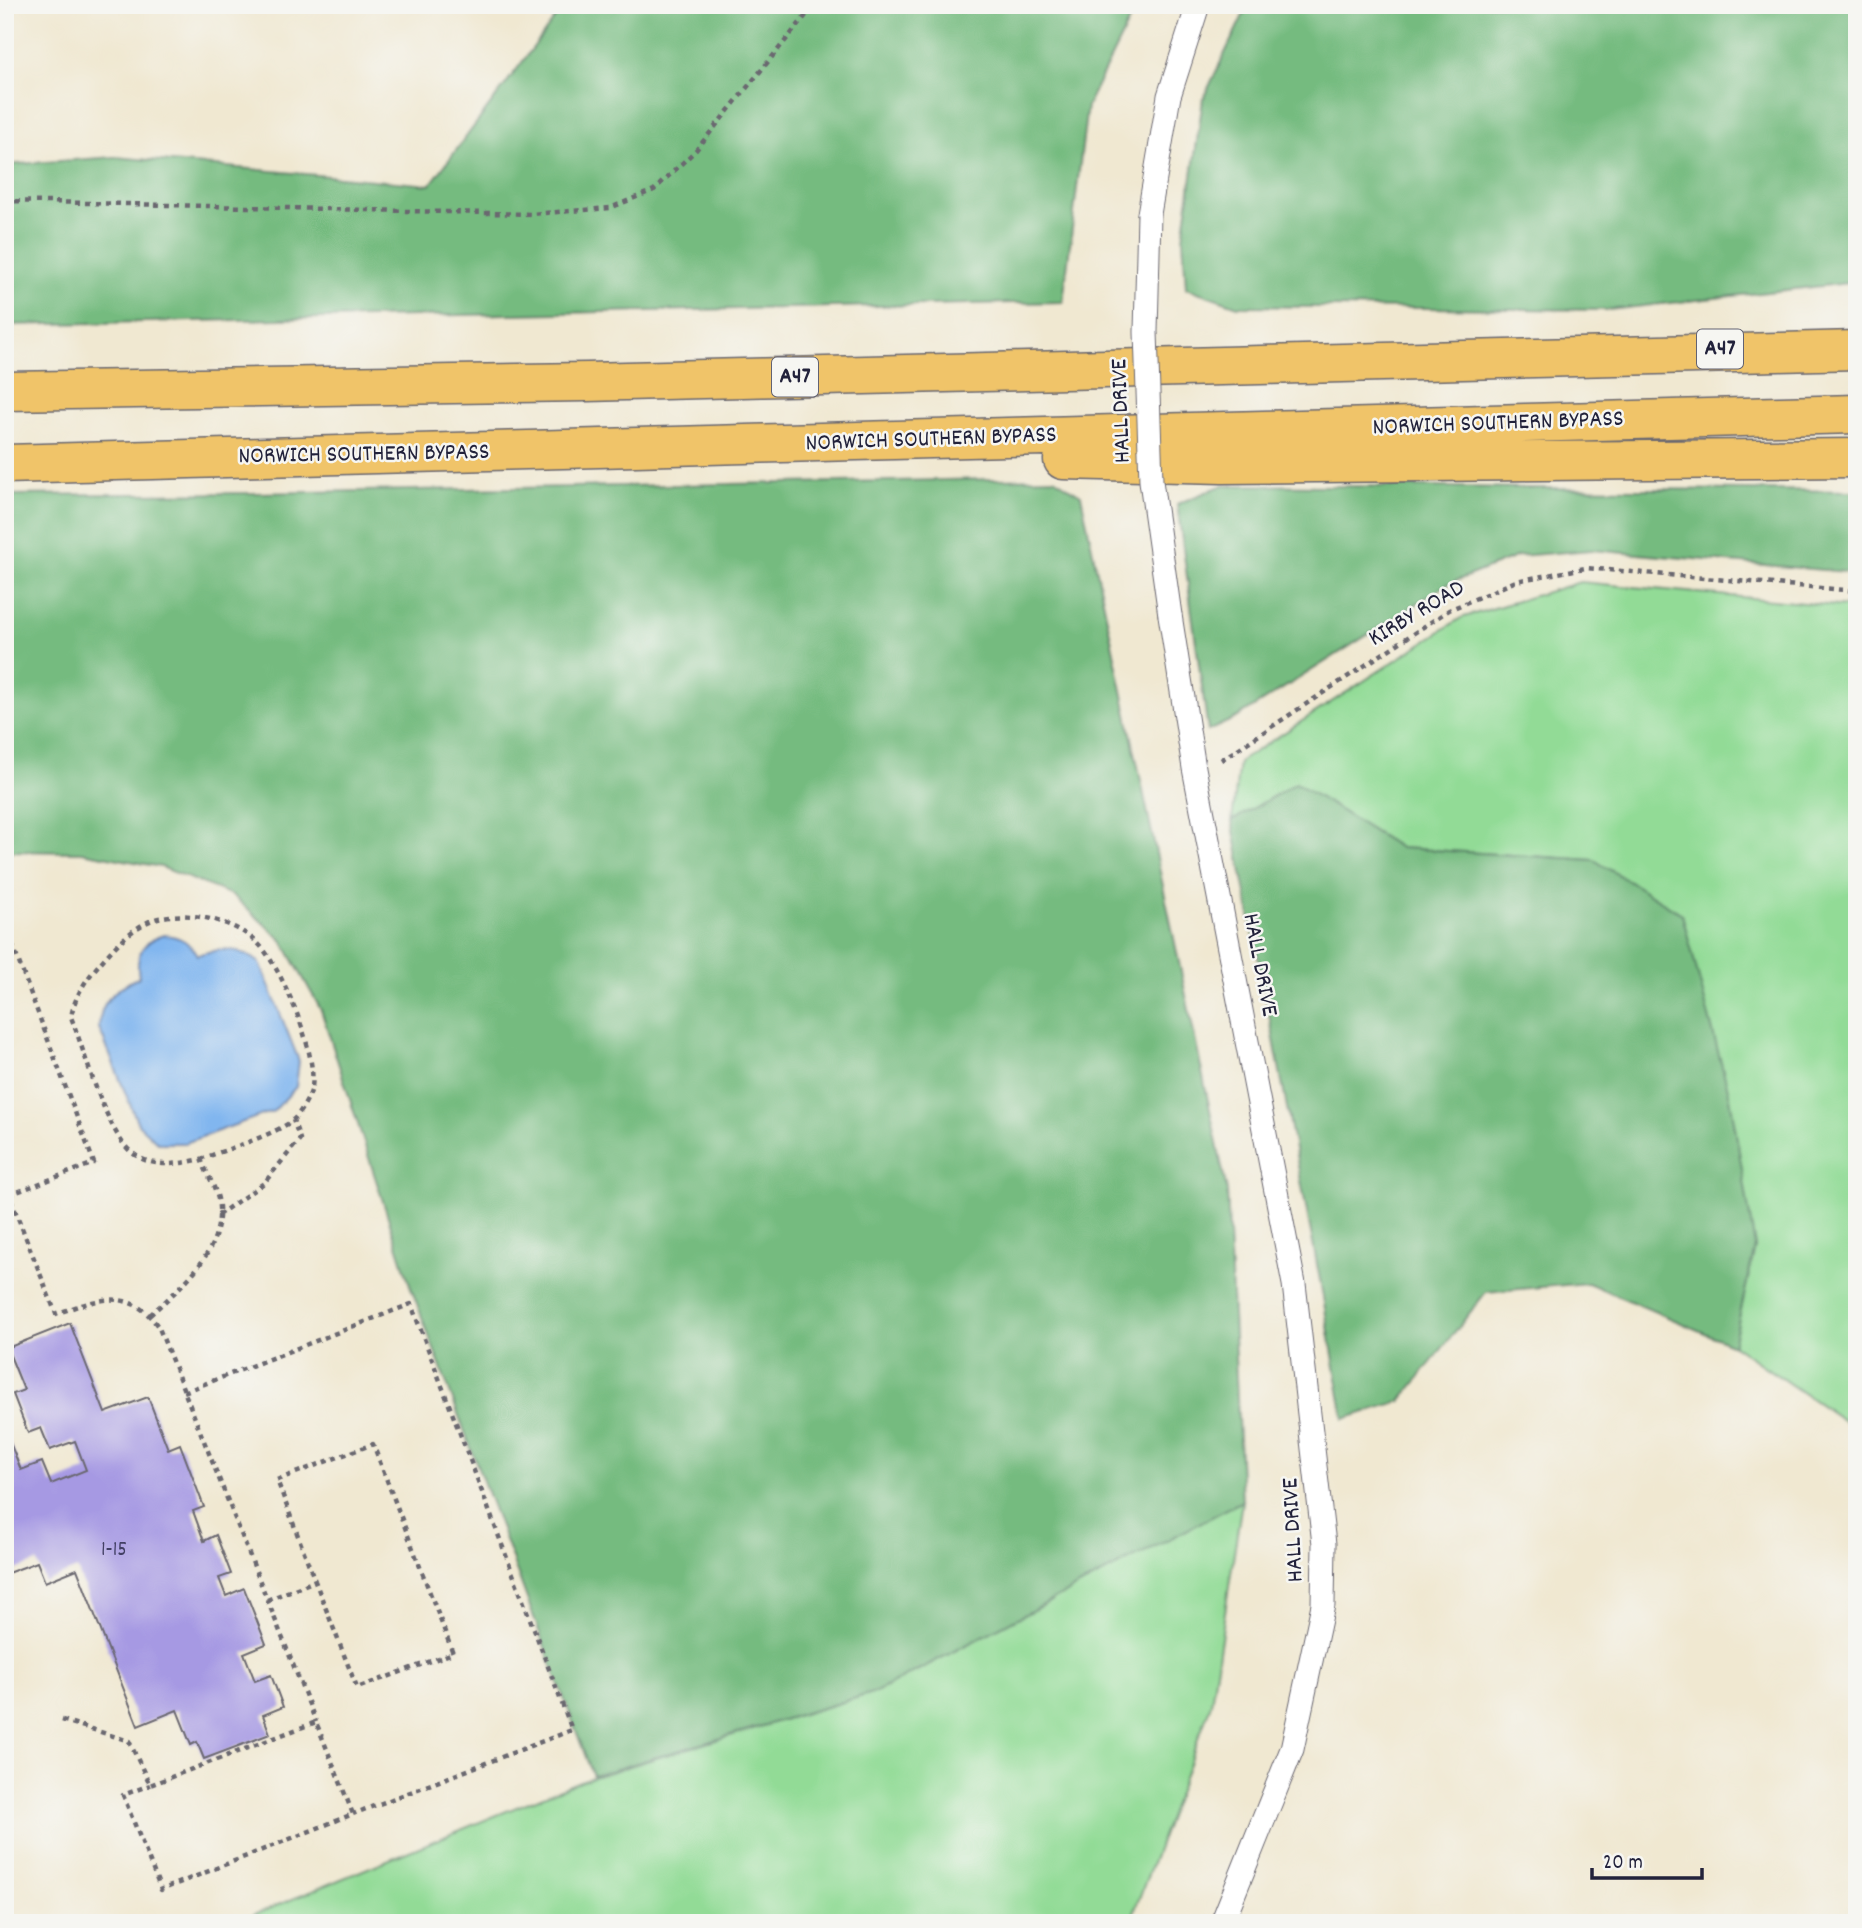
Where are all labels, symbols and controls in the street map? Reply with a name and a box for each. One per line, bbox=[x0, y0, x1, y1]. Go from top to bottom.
road number: A47 bbox=[1697, 330, 1743, 368]
road number: A47 bbox=[772, 358, 818, 396]
street label: HALL DRIVE bbox=[1103, 358, 1141, 464]
street label: NORWICH SOUTHERN BYPASS bbox=[1372, 403, 1624, 445]
street label: NORWICH SOUTHERN BYPASS bbox=[805, 419, 1057, 461]
street label: NORWICH SOUTHERN BYPASS bbox=[238, 436, 490, 474]
street label: KIRBY ROAD bbox=[1362, 572, 1472, 656]
street label: HALL DRIVE bbox=[1232, 910, 1286, 1020]
street label: HALL DRIVE bbox=[1274, 1477, 1314, 1583]
house number: 1-15 bbox=[101, 1536, 127, 1566]
scale bar bbox=[1592, 1837, 1703, 1881]
text: 20 m bbox=[1603, 1849, 1643, 1879]

